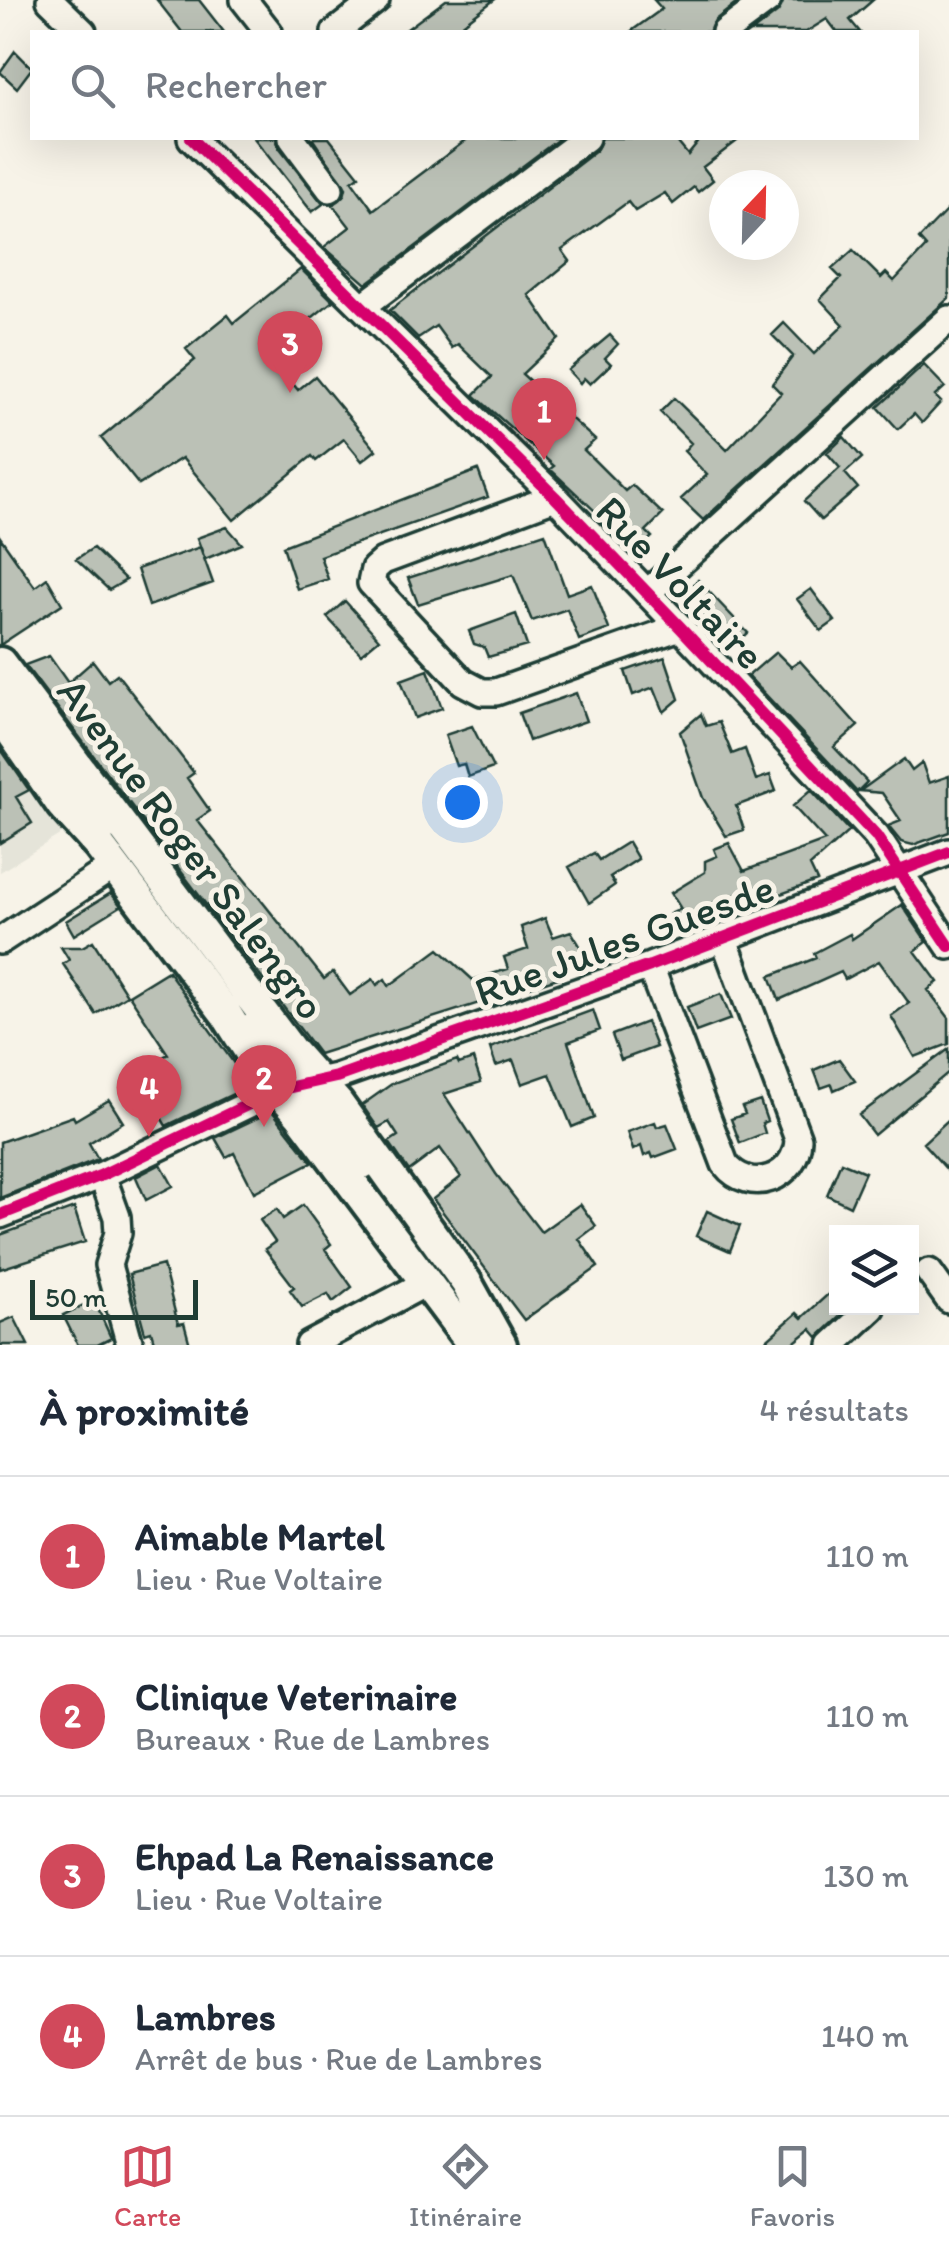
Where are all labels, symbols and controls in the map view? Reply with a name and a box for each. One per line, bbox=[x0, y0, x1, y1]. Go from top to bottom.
search box bbox=[30, 30, 919, 140]
icon: search bbox=[65, 58, 120, 113]
text: Rechercher bbox=[145, 62, 327, 108]
north arrow bbox=[709, 170, 799, 260]
pin: 3 bbox=[258, 310, 322, 393]
pin: 1 bbox=[512, 378, 576, 460]
street label: Rue Voltaire bbox=[585, 485, 776, 680]
street label: Avenue Roger Salengro bbox=[46, 667, 337, 1029]
your location bbox=[437, 777, 488, 828]
street label: Rue Jules Guesde bbox=[468, 862, 781, 1017]
pin: 2 bbox=[232, 1044, 296, 1127]
pin: 4 bbox=[116, 1054, 182, 1137]
map controls bbox=[829, 1225, 919, 1315]
button: layers bbox=[829, 1225, 919, 1315]
scale bar bbox=[30, 1275, 198, 1320]
text: 50 m bbox=[45, 1280, 107, 1314]
text: À proximité bbox=[40, 1385, 249, 1436]
text: 4 résultats bbox=[759, 1391, 909, 1429]
text: Aimable Martel bbox=[135, 1514, 385, 1560]
text: 1 bbox=[65, 1537, 80, 1575]
text: 110 m bbox=[825, 1537, 909, 1575]
text: Lieu · Rue Voltaire bbox=[135, 1560, 383, 1598]
text: Clinique Veterinaire bbox=[135, 1674, 457, 1720]
text: 2 bbox=[64, 1697, 81, 1735]
text: 110 m bbox=[825, 1697, 909, 1735]
text: Bureaux · Rue de Lambres bbox=[135, 1720, 490, 1758]
text: Ehpad La Renaissance bbox=[135, 1834, 494, 1880]
text: 3 bbox=[64, 1857, 81, 1895]
text: 130 m bbox=[823, 1857, 909, 1895]
text: Lieu · Rue Voltaire bbox=[135, 1880, 383, 1918]
text: Lambres bbox=[135, 1994, 276, 2040]
text: 4 bbox=[63, 2017, 82, 2055]
text: 140 m bbox=[821, 2017, 909, 2055]
text: Arrêt de bus · Rue de Lambres bbox=[135, 2040, 543, 2078]
tab: Carte bbox=[114, 2139, 181, 2233]
tab: Itinéraire bbox=[409, 2139, 522, 2233]
tab: Favoris bbox=[750, 2139, 835, 2233]

